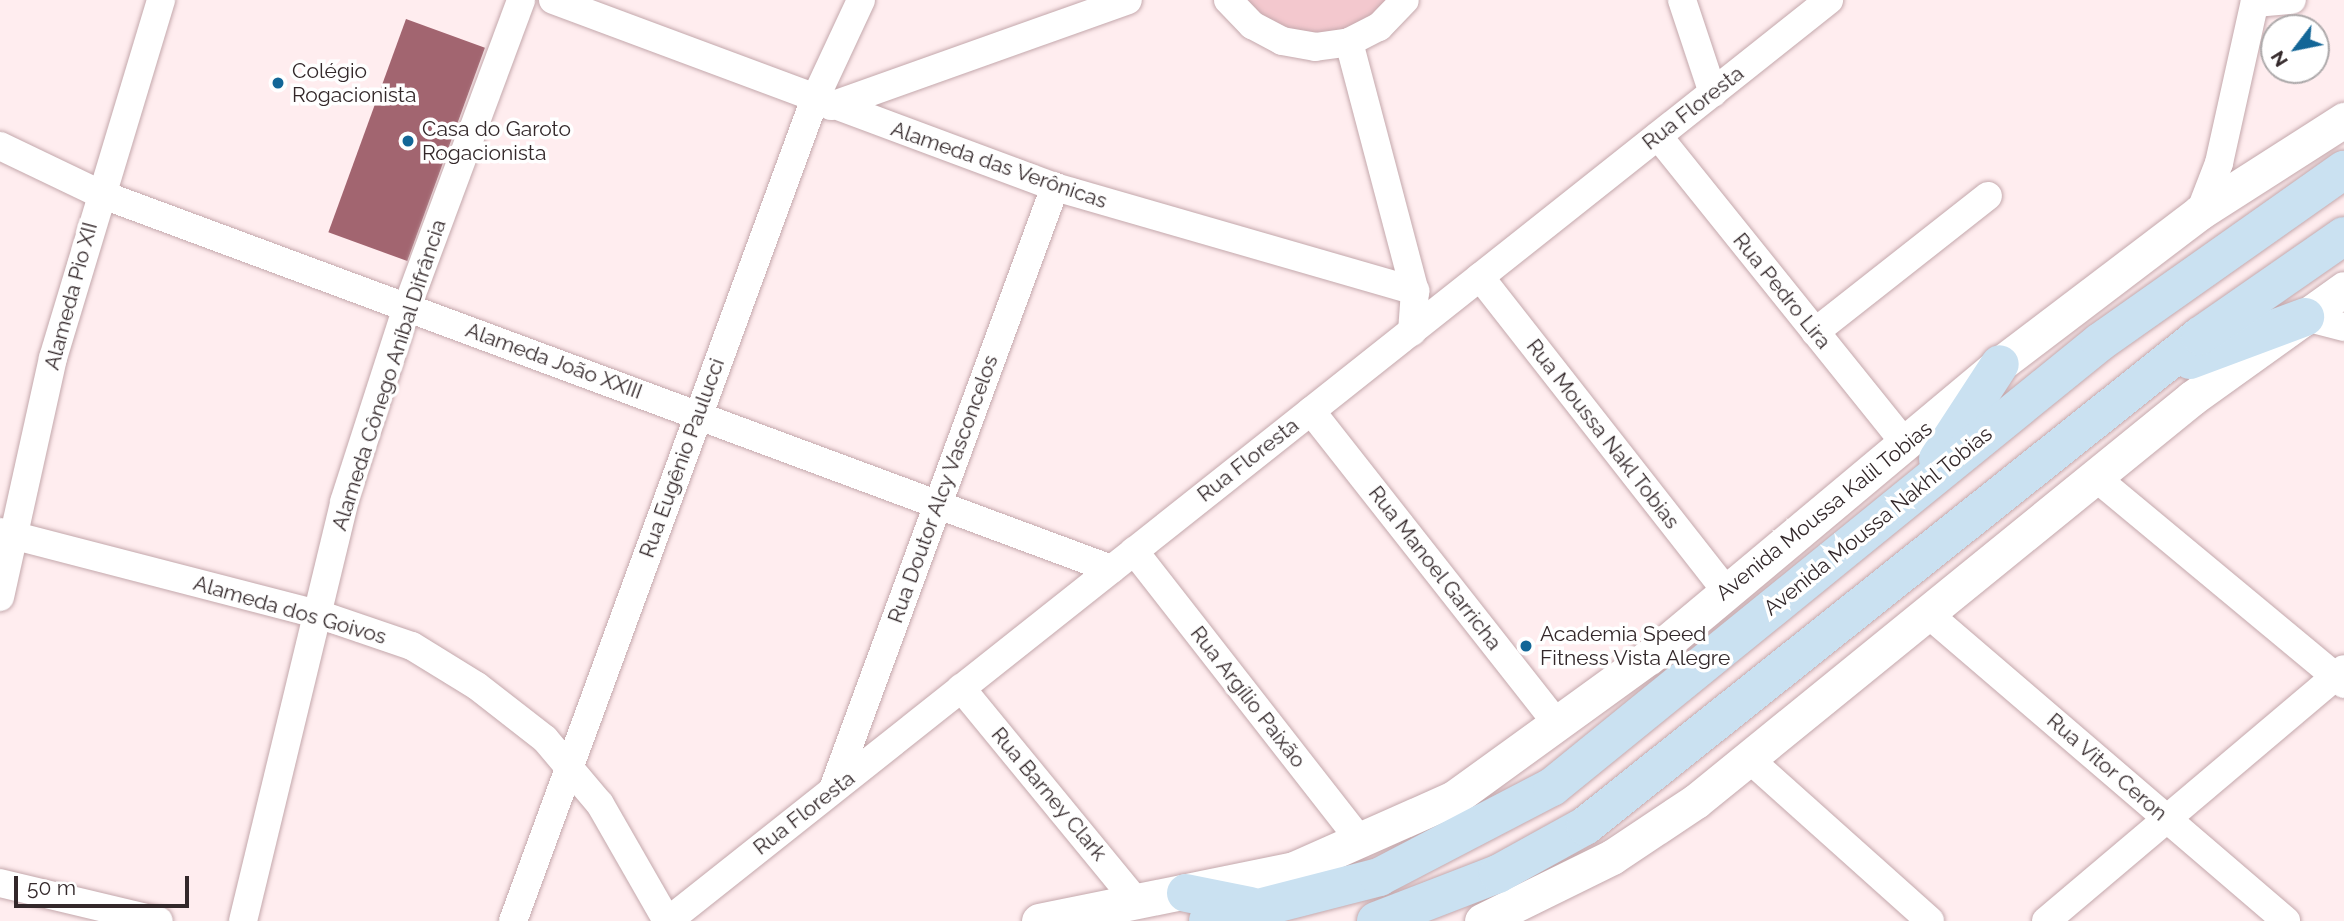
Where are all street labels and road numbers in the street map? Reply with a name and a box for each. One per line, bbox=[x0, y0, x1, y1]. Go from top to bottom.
street label: Rua Floresta bbox=[1637, 61, 1749, 155]
street label: Alameda das Verônicas bbox=[887, 116, 1111, 214]
street label: Alameda Cônego Aníbal Difrância bbox=[327, 216, 451, 534]
street label: Alameda Pio XII bbox=[39, 219, 103, 373]
street label: Rua Pedro Lira bbox=[1728, 228, 1836, 354]
street label: Alameda João XXIII bbox=[462, 317, 646, 405]
street label: Rua Moussa Nakl Tobias bbox=[1521, 334, 1685, 534]
street label: Rua Doutor Alcy Vasconcelos bbox=[882, 350, 1004, 628]
street label: Rua Eugênio Paulucci bbox=[634, 355, 730, 561]
street label: Rua Floresta bbox=[1192, 413, 1304, 507]
street label: Avenida Moussa Kalil Tobias bbox=[1710, 416, 1938, 606]
street label: Avenida Moussa Nakhl Tobias bbox=[1758, 421, 1998, 621]
street label: Rua Manoel Garricha bbox=[1363, 481, 1507, 655]
street label: Alameda dos Goivos bbox=[191, 570, 389, 650]
street label: Rua Argílio Paixão bbox=[1185, 621, 1311, 773]
street label: Rua Vitor Ceron bbox=[2041, 708, 2173, 826]
street label: Rua Barney Clark bbox=[986, 722, 1112, 866]
street label: Rua Floresta bbox=[748, 766, 860, 860]

